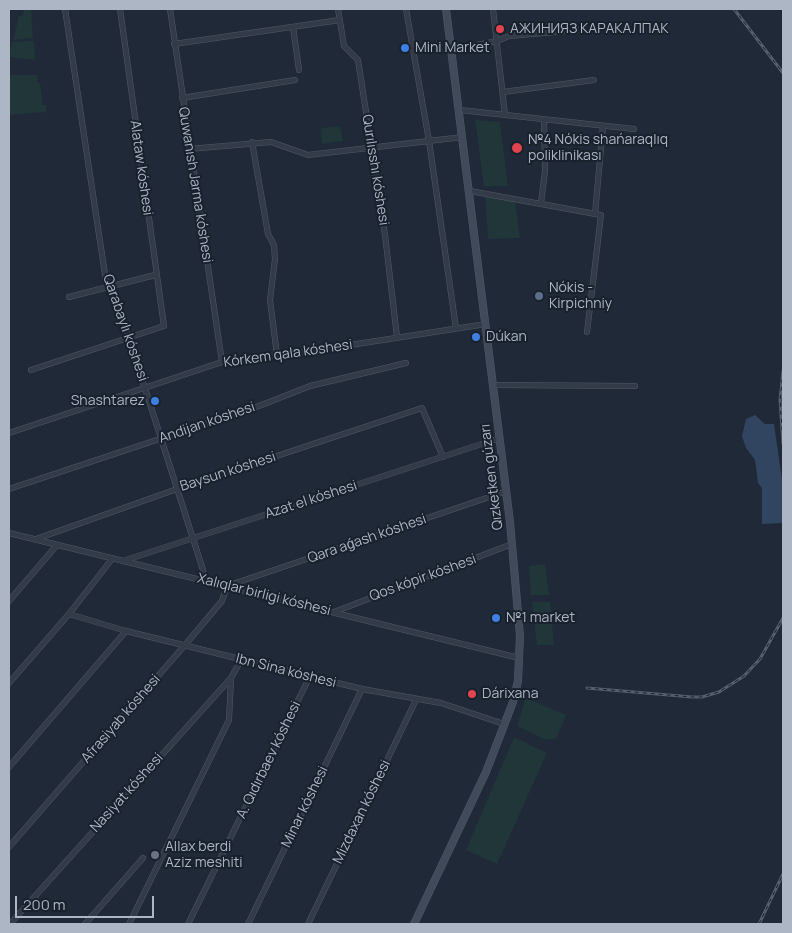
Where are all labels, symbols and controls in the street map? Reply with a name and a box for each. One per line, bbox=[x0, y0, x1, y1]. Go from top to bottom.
place label: АЖИНИЯЗ КАРАКАЛПАК bbox=[510, 21, 669, 37]
marker: АЖИНИЯЗ КАРАКАЛПАК bbox=[494, 23, 506, 35]
place label: Mini Market bbox=[415, 40, 490, 56]
marker: Mini Market bbox=[399, 42, 411, 54]
street label: Quwanısh Jarma kóshesi bbox=[174, 106, 216, 264]
street label: Qurılısshı kóshesi bbox=[358, 113, 392, 227]
street label: Alataw kóshesi bbox=[126, 119, 156, 217]
place label: №4 Nókis shańaraqlıq poliklinikası bbox=[528, 132, 668, 164]
marker: №4 Nókis shańaraqlıq poliklinikası bbox=[510, 141, 524, 155]
street label: Qarabaylı kóshesi bbox=[99, 272, 151, 384]
place label: Nókis - Kirpichniy bbox=[549, 280, 612, 312]
marker: Nókis - Kirpichniy bbox=[533, 290, 545, 302]
place label: Dúkan bbox=[486, 329, 527, 345]
marker: Dúkan bbox=[470, 331, 482, 343]
street label: Kórkem qala kóshesi bbox=[222, 337, 354, 371]
place label: Shashtarez bbox=[71, 393, 145, 409]
marker: Shashtarez bbox=[149, 395, 161, 407]
street label: Andijan kóshesi bbox=[157, 399, 257, 447]
street label: Qızketken gúzarı bbox=[477, 423, 507, 531]
street label: Baysun kóshesi bbox=[178, 449, 278, 495]
street label: Azat el kóshesi bbox=[263, 477, 359, 523]
street label: Qara aǵash kóshesi bbox=[305, 511, 429, 567]
street label: Qos kópir kóshesi bbox=[367, 551, 479, 605]
street label: Xalıqlar birligi kóshesi bbox=[196, 570, 332, 620]
place label: №1 market bbox=[506, 610, 575, 626]
marker: №1 market bbox=[490, 612, 502, 624]
street label: Ibn Sina kóshesi bbox=[234, 650, 338, 692]
street label: Afrasiyab kóshesi bbox=[78, 671, 164, 767]
place label: Dárixana bbox=[482, 686, 538, 702]
marker: Dárixana bbox=[466, 688, 478, 700]
street label: A. Qıdırbaev kóshesi bbox=[233, 699, 305, 821]
street label: Nasiyat kóshesi bbox=[87, 750, 167, 836]
street label: Mizdaxan kóshesi bbox=[330, 757, 394, 867]
street label: Minar kóshesi bbox=[278, 764, 332, 850]
place label: Allax berdi Aziz meshiti bbox=[165, 839, 243, 872]
marker: Allax berdi Aziz meshiti bbox=[149, 849, 161, 861]
scale bar bbox=[18, 886, 156, 918]
text: 200 m bbox=[23, 894, 66, 915]

